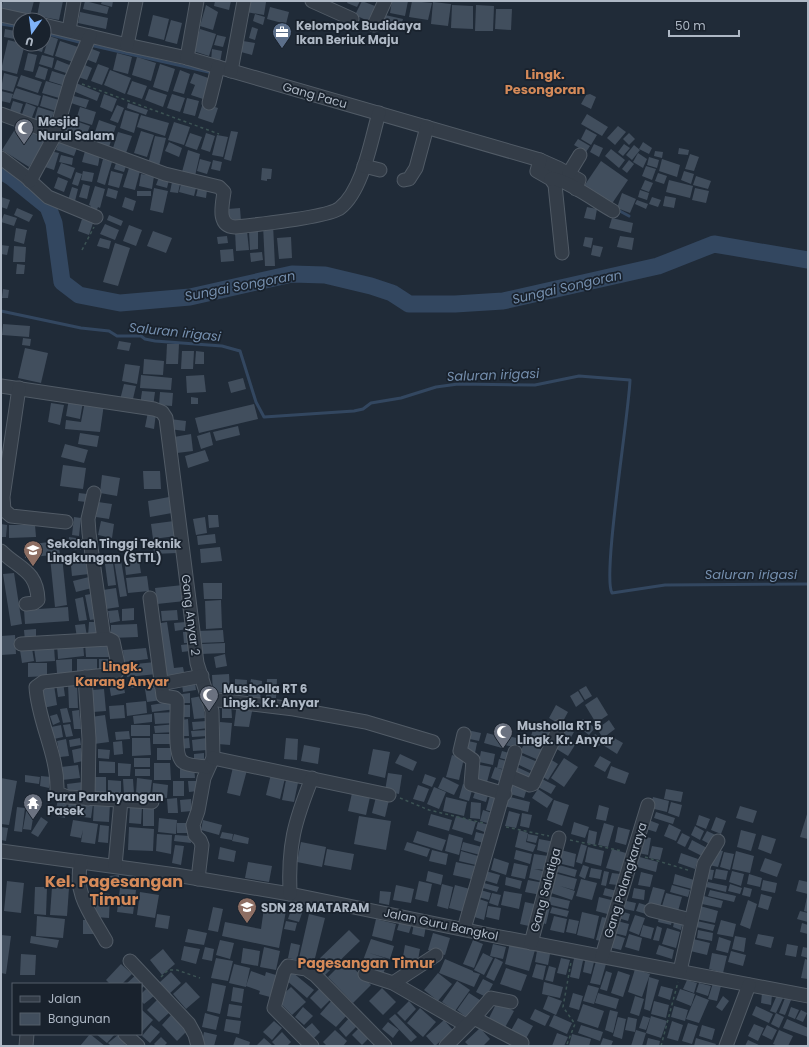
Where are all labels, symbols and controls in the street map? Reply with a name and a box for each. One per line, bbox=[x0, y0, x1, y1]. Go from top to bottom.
north arrow bbox=[12, 12, 52, 52]
scale bar bbox=[669, 12, 739, 38]
place label: Kelompok Budidaya Ikan Beriuk Maju bbox=[296, 17, 421, 48]
text: 50 m bbox=[675, 17, 706, 34]
office icon: Kelompok Budidaya Ikan Beriuk Maju bbox=[271, 21, 293, 49]
text: U bbox=[24, 33, 35, 50]
district label: Lingk. Pesongoran bbox=[505, 65, 586, 99]
street label: Gang Pacu bbox=[281, 78, 349, 112]
place label: Mesjid Nurul Salam bbox=[38, 113, 115, 144]
mosque icon: Mesjid Nurul Salam bbox=[13, 117, 35, 145]
water label: Sungai Songoran bbox=[510, 265, 624, 309]
water label: Sungai Songoran bbox=[183, 266, 297, 306]
water label: Saluran irigasi bbox=[128, 318, 223, 346]
water label: Saluran irigasi bbox=[446, 364, 540, 386]
place label: Sekolah Tinggi Teknik Lingkungan (STTL) bbox=[47, 535, 182, 566]
school or university icon: Sekolah Tinggi Teknik Lingkungan (STTL) bbox=[22, 539, 44, 567]
water label: Saluran irigasi bbox=[705, 565, 798, 584]
street label: Gang Anyar 2 bbox=[178, 573, 204, 657]
district label: Lingk. Karang Anyar bbox=[75, 657, 169, 691]
place label: Musholla RT 6 Lingk. Kr. Anyar bbox=[223, 680, 319, 711]
mosque icon: Musholla RT 6 Lingk. Kr. Anyar bbox=[198, 684, 220, 712]
place label: Musholla RT 5 Lingk. Kr. Anyar bbox=[517, 717, 613, 748]
mosque icon: Musholla RT 5 Lingk. Kr. Anyar bbox=[492, 721, 514, 749]
place label: Pura Parahyangan Pasek bbox=[47, 788, 164, 819]
temple icon: Pura Parahyangan Pasek bbox=[22, 792, 44, 820]
street label: Gang Palangkaraya bbox=[599, 820, 651, 940]
street label: Gang Salatiga bbox=[526, 846, 564, 934]
district label: Kel. Pagesangan Timur bbox=[45, 870, 183, 911]
school or university icon: SDN 28 MATARAM bbox=[236, 896, 258, 924]
place label: SDN 28 MATARAM bbox=[261, 899, 369, 916]
street label: Jalan Guru Bangkol bbox=[382, 904, 500, 944]
district label: Pagesangan Timur bbox=[297, 953, 435, 973]
legend bbox=[12, 983, 142, 1035]
text: Jalan bbox=[48, 990, 81, 1007]
text: Bangunan bbox=[48, 1010, 110, 1027]

